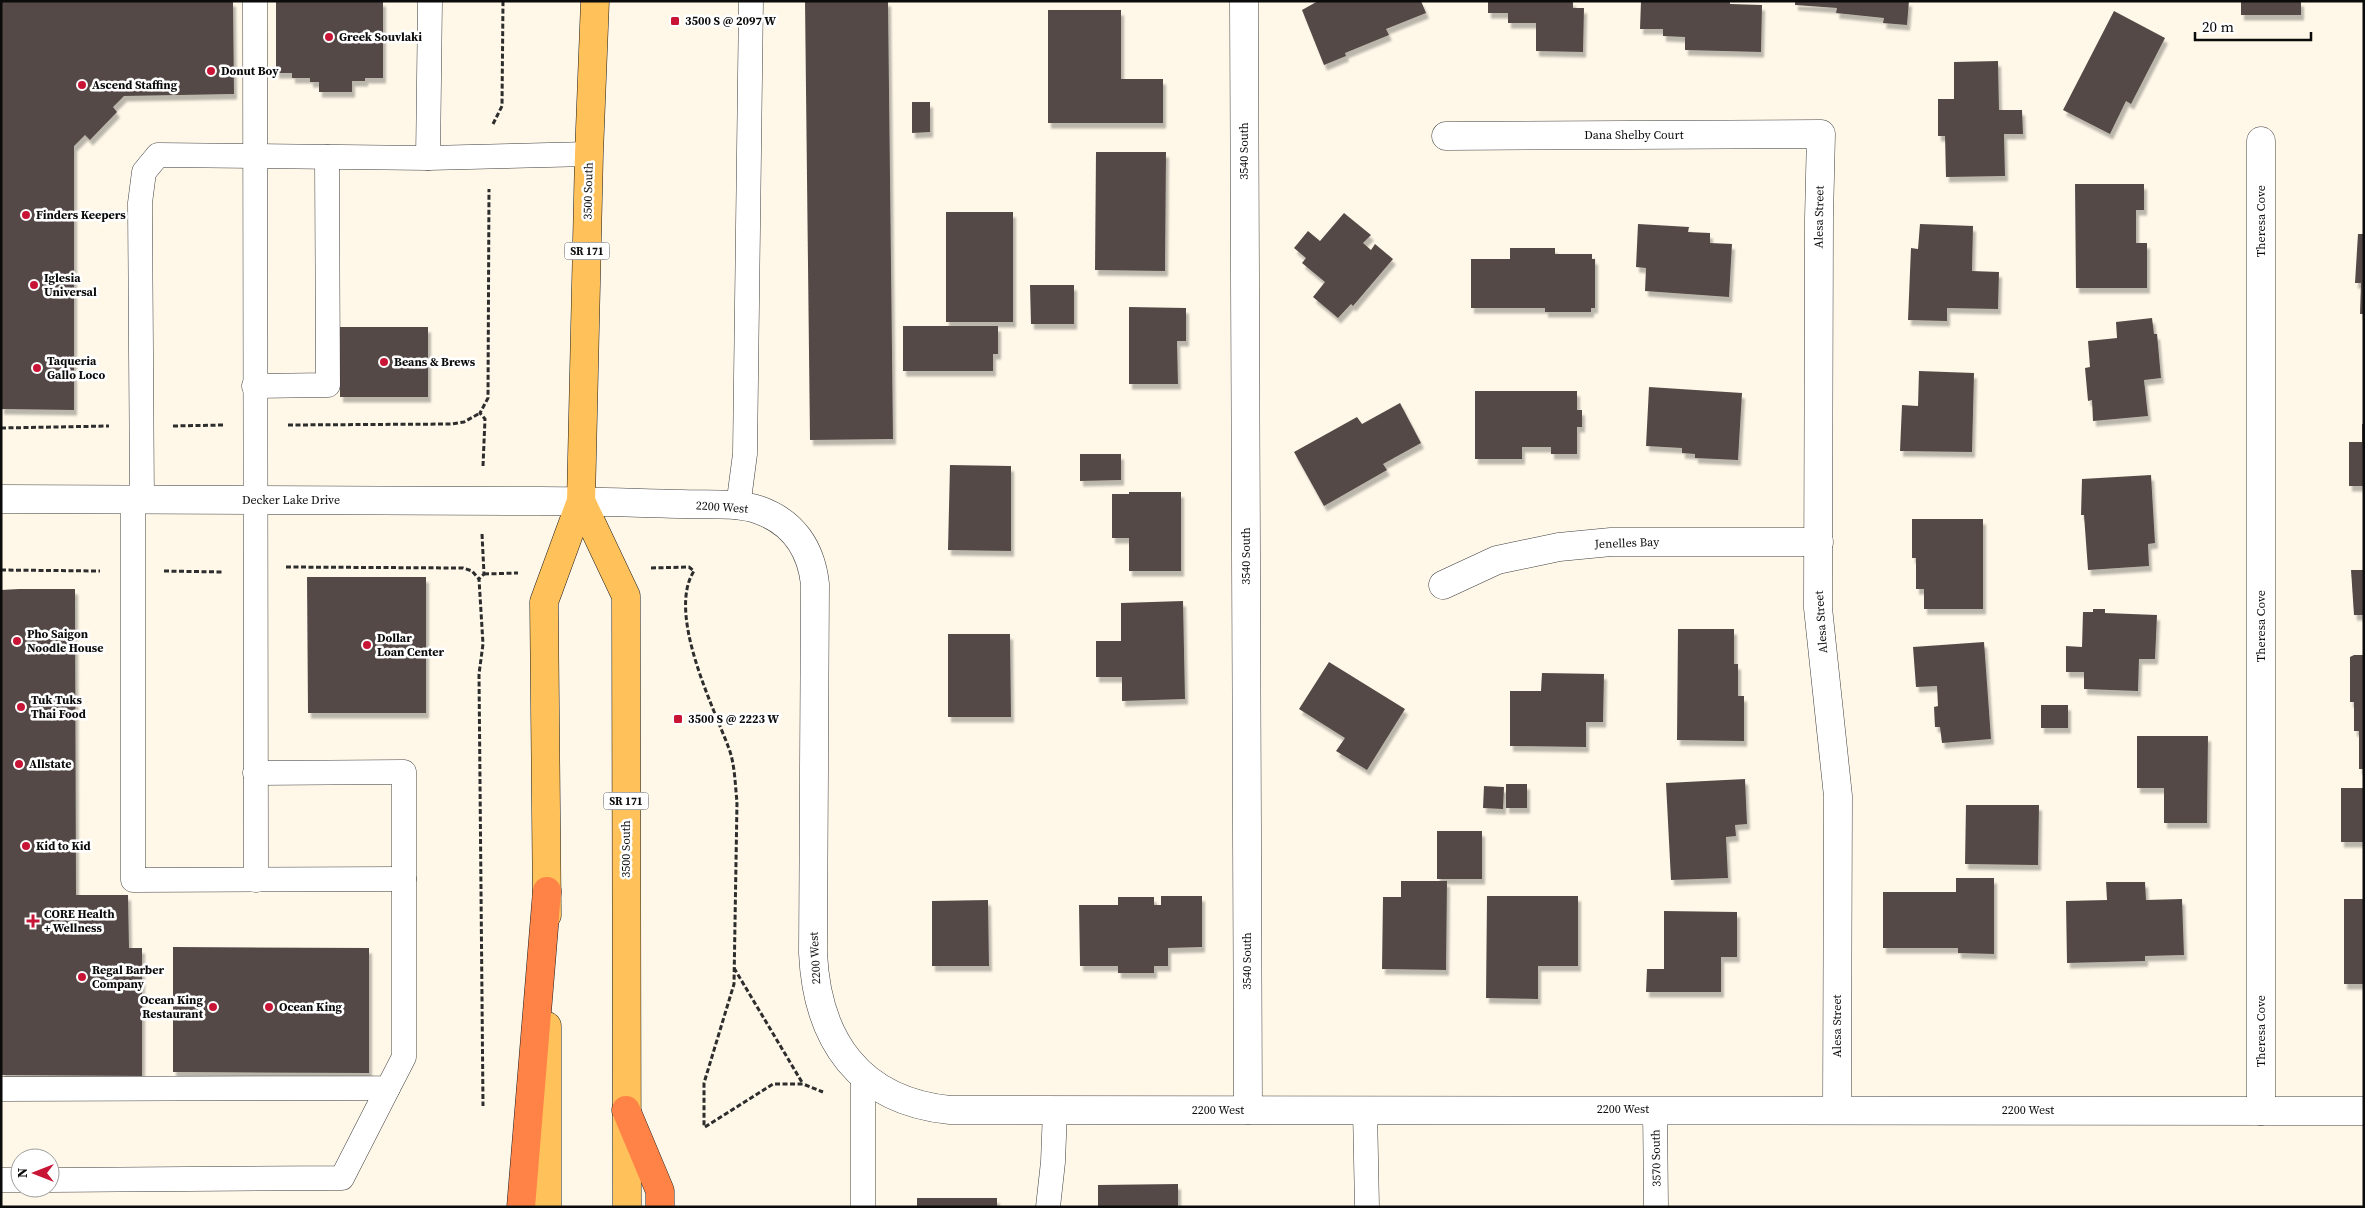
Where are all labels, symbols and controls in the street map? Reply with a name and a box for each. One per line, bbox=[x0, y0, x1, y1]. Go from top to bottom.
scale bar bbox=[2195, 10, 2311, 42]
place label: 3500 S @ 2097 W bbox=[685, 13, 776, 29]
marker: 3500 S @ 2097 W bbox=[669, 15, 681, 27]
text: 20 m bbox=[2202, 16, 2234, 37]
place label: Greek Souvlaki bbox=[339, 29, 422, 45]
marker: Greek Souvlaki bbox=[323, 31, 335, 43]
place label: Donut Boy bbox=[221, 63, 279, 79]
marker: Donut Boy bbox=[205, 65, 217, 77]
place label: Ascend Staffing bbox=[92, 77, 178, 93]
marker: Ascend Staffing bbox=[76, 79, 88, 91]
street label: 3540 South bbox=[1236, 122, 1252, 180]
street label: Dana Shelby Court bbox=[1584, 127, 1684, 143]
street label: 3500 South bbox=[579, 162, 597, 220]
street label: Alesa Street bbox=[1810, 185, 1828, 249]
street label: Theresa Cove bbox=[2253, 185, 2269, 257]
place label: Finders Keepers bbox=[36, 207, 126, 223]
marker: Finders Keepers bbox=[20, 209, 32, 221]
road number: SR 171 bbox=[564, 242, 610, 260]
place label: Iglesia Universal bbox=[44, 270, 97, 300]
marker: Iglesia Universal bbox=[28, 279, 40, 291]
place label: Taqueria Gallo Loco bbox=[47, 353, 105, 383]
place label: Beans & Brews bbox=[394, 354, 476, 370]
marker: Beans & Brews bbox=[378, 356, 390, 368]
marker: Taqueria Gallo Loco bbox=[31, 362, 43, 374]
street label: Decker Lake Drive bbox=[242, 492, 340, 508]
street label: 2200 West bbox=[695, 497, 749, 517]
street label: 3540 South bbox=[1238, 527, 1254, 585]
street label: Jenelles Bay bbox=[1593, 534, 1660, 552]
street label: Alesa Street bbox=[1811, 590, 1831, 654]
street label: Theresa Cove bbox=[2253, 590, 2269, 662]
place label: Pho Saigon Noodle House bbox=[27, 626, 103, 656]
place label: Dollar Loan Center bbox=[377, 630, 445, 660]
marker: Pho Saigon Noodle House bbox=[11, 635, 23, 647]
marker: Dollar Loan Center bbox=[361, 639, 373, 651]
place label: Tuk Tuks Thai Food bbox=[31, 692, 86, 722]
marker: Tuk Tuks Thai Food bbox=[15, 701, 27, 713]
place label: 3500 S @ 2223 W bbox=[688, 711, 779, 727]
marker: 3500 S @ 2223 W bbox=[672, 713, 684, 725]
place label: Allstate bbox=[29, 756, 72, 772]
marker: Allstate bbox=[13, 758, 25, 770]
road number: SR 171 bbox=[604, 792, 648, 809]
street label: 3500 South bbox=[618, 820, 634, 878]
place label: Kid to Kid bbox=[36, 838, 91, 854]
marker: Kid to Kid bbox=[20, 840, 32, 852]
place label: CORE Health + Wellness bbox=[44, 906, 115, 936]
marker: CORE Health + Wellness bbox=[26, 914, 40, 928]
street label: 2200 West bbox=[806, 931, 824, 985]
street label: 3540 South bbox=[1239, 932, 1255, 990]
place label: Regal Barber Company bbox=[92, 962, 164, 992]
marker: Regal Barber Company bbox=[76, 971, 88, 983]
place label: Ocean King Restaurant bbox=[140, 992, 204, 1022]
street label: Alesa Street bbox=[1829, 995, 1845, 1057]
street label: Theresa Cove bbox=[2253, 995, 2269, 1067]
place label: Ocean King bbox=[279, 999, 343, 1015]
marker: Ocean King Restaurant bbox=[207, 1001, 219, 1013]
marker: Ocean King bbox=[263, 1001, 275, 1013]
street label: 2200 West bbox=[1597, 1101, 1649, 1117]
street label: 2200 West bbox=[1192, 1102, 1244, 1118]
street label: 2200 West bbox=[2002, 1102, 2054, 1118]
street label: 3570 South bbox=[1647, 1129, 1665, 1187]
north arrow bbox=[10, 1148, 60, 1198]
text: N bbox=[12, 1168, 32, 1178]

